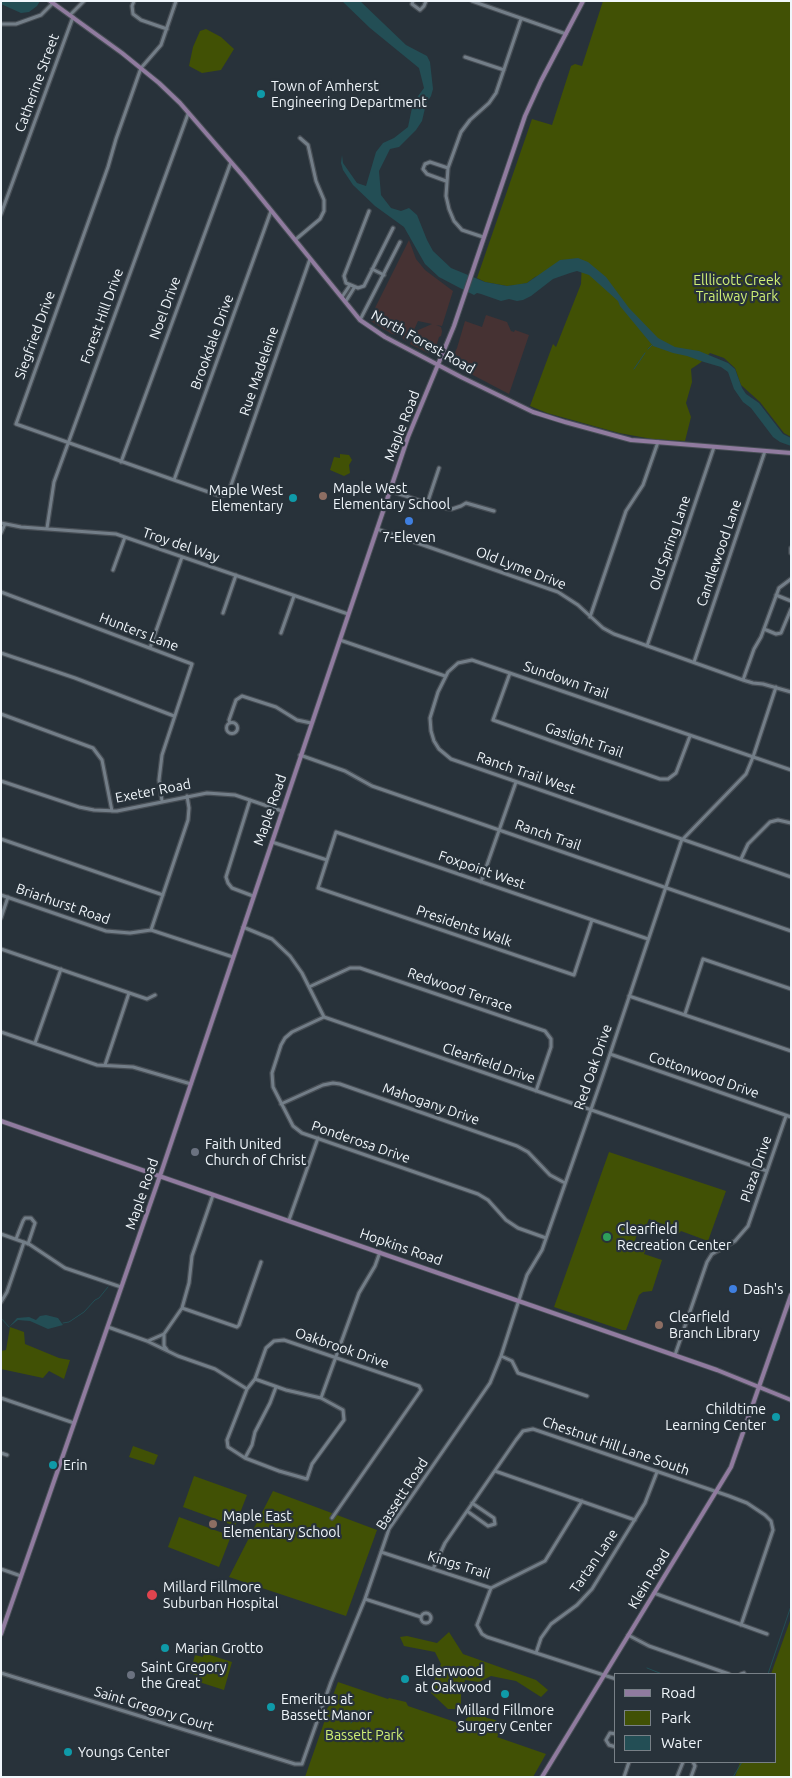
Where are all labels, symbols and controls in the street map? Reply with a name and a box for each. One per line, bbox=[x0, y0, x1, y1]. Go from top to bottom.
street label: Catherine Street bbox=[11, 31, 63, 135]
place label: Town of Amherst Engineering Department bbox=[271, 78, 427, 110]
marker: Town of Amherst Engineering Department bbox=[255, 88, 267, 100]
street label: Forest Hill Drive bbox=[77, 266, 127, 366]
park label: Elllicott Creek Trailway Park bbox=[693, 272, 781, 304]
street label: Noel Drive bbox=[146, 274, 184, 342]
street label: Siegfried Drive bbox=[11, 289, 59, 381]
street label: Brookdale Drive bbox=[187, 292, 237, 392]
street label: North Forest Road bbox=[368, 307, 478, 377]
street label: Rue Madeleine bbox=[236, 324, 282, 418]
street label: Maple Road bbox=[381, 388, 423, 464]
place label: Maple West Elementary School bbox=[333, 480, 450, 512]
place label: Maple West Elementary bbox=[209, 482, 283, 514]
marker: Maple West Elementary School bbox=[317, 490, 329, 502]
marker: Maple West Elementary bbox=[287, 492, 299, 504]
street label: Old Spring Lane bbox=[646, 493, 694, 593]
street label: Candlewood Lane bbox=[693, 497, 745, 609]
marker: 7-Eleven bbox=[403, 515, 415, 527]
street label: Troy del Way bbox=[140, 524, 222, 566]
place label: 7-Eleven bbox=[382, 529, 436, 545]
street label: Old Lyme Drive bbox=[473, 543, 569, 593]
street label: Hunters Lane bbox=[97, 609, 181, 655]
street label: Sundown Trail bbox=[521, 658, 611, 702]
street label: Gaslight Trail bbox=[543, 719, 625, 761]
street label: Ranch Trail West bbox=[474, 748, 578, 798]
street label: Maple Road bbox=[250, 772, 290, 848]
street label: Exeter Road bbox=[114, 775, 192, 807]
street label: Ranch Trail bbox=[513, 816, 583, 854]
street label: Foxpoint West bbox=[436, 847, 528, 893]
street label: Briarhurst Road bbox=[14, 880, 112, 928]
street label: Presidents Walk bbox=[414, 902, 514, 950]
street label: Redwood Terrace bbox=[405, 964, 515, 1016]
street label: Red Oak Drive bbox=[571, 1022, 615, 1112]
street label: Clearfield Drive bbox=[440, 1039, 538, 1087]
street label: Cottonwood Drive bbox=[647, 1048, 761, 1102]
street label: Mahogany Drive bbox=[380, 1079, 482, 1129]
street label: Ponderosa Drive bbox=[309, 1117, 413, 1167]
street label: Plaza Drive bbox=[737, 1134, 775, 1204]
place label: Faith United Church of Christ bbox=[205, 1136, 306, 1168]
marker: Faith United Church of Christ bbox=[189, 1146, 201, 1158]
street label: Maple Road bbox=[122, 1156, 162, 1232]
place label: Clearfield Recreation Center bbox=[617, 1221, 731, 1254]
street label: Hopkins Road bbox=[358, 1225, 444, 1269]
marker: Clearfield Recreation Center bbox=[601, 1231, 613, 1243]
place label: Dash's bbox=[743, 1281, 783, 1297]
marker: Dash's bbox=[727, 1283, 739, 1295]
place label: Clearfield Branch Library bbox=[669, 1309, 760, 1341]
marker: Clearfield Branch Library bbox=[653, 1319, 665, 1331]
street label: Oakbrook Drive bbox=[293, 1324, 391, 1372]
place label: Childtime Learning Center bbox=[665, 1401, 766, 1434]
marker: Childtime Learning Center bbox=[770, 1411, 782, 1423]
street label: Chestnut Hill Lane South bbox=[540, 1413, 692, 1479]
street label: Bassett Road bbox=[373, 1455, 431, 1533]
place label: Erin bbox=[63, 1457, 88, 1473]
marker: Erin bbox=[47, 1459, 59, 1471]
place label: Maple East Elementary School bbox=[223, 1508, 340, 1540]
marker: Maple East Elementary School bbox=[207, 1518, 219, 1530]
street label: Tartan Lane bbox=[566, 1526, 622, 1596]
street label: Klein Road bbox=[625, 1546, 673, 1612]
street label: Kings Trail bbox=[426, 1548, 492, 1582]
place label: Millard Fillmore Suburban Hospital bbox=[163, 1579, 278, 1611]
marker: Millard Fillmore Suburban Hospital bbox=[145, 1588, 159, 1602]
place label: Marian Grotto bbox=[175, 1640, 263, 1656]
marker: Marian Grotto bbox=[159, 1642, 171, 1654]
place label: Saint Gregory the Great bbox=[141, 1659, 227, 1691]
place label: Elderwood at Oakwood bbox=[415, 1663, 491, 1695]
marker: Saint Gregory the Great bbox=[125, 1669, 137, 1681]
marker: Elderwood at Oakwood bbox=[399, 1673, 411, 1685]
legend bbox=[614, 1673, 777, 1763]
street label: Saint Gregory Court bbox=[92, 1683, 216, 1735]
text: Road bbox=[661, 1684, 696, 1701]
marker: Millard Fillmore Surgery Center bbox=[499, 1688, 511, 1700]
place label: Emeritus at Bassett Manor bbox=[281, 1691, 372, 1724]
marker: Emeritus at Bassett Manor bbox=[265, 1701, 277, 1713]
place label: Millard Fillmore Surgery Center bbox=[456, 1702, 554, 1734]
text: Park bbox=[661, 1709, 691, 1726]
park label: Bassett Park bbox=[325, 1727, 403, 1743]
text: Water bbox=[661, 1734, 702, 1751]
place label: Youngs Center bbox=[78, 1744, 170, 1760]
marker: Youngs Center bbox=[62, 1746, 74, 1758]

